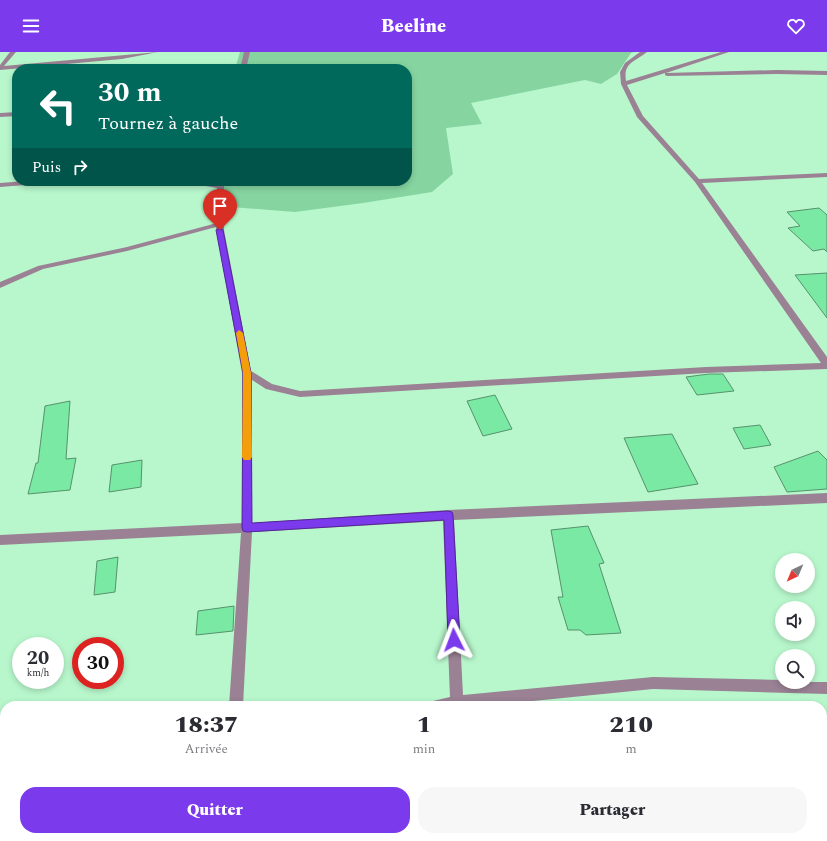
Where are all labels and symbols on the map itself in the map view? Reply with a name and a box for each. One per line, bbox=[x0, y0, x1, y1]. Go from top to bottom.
pin bbox=[203, 189, 237, 230]
north arrow bbox=[775, 553, 815, 593]
position arrow bbox=[433, 619, 475, 661]
speed limit sign: 30 bbox=[72, 637, 124, 689]

